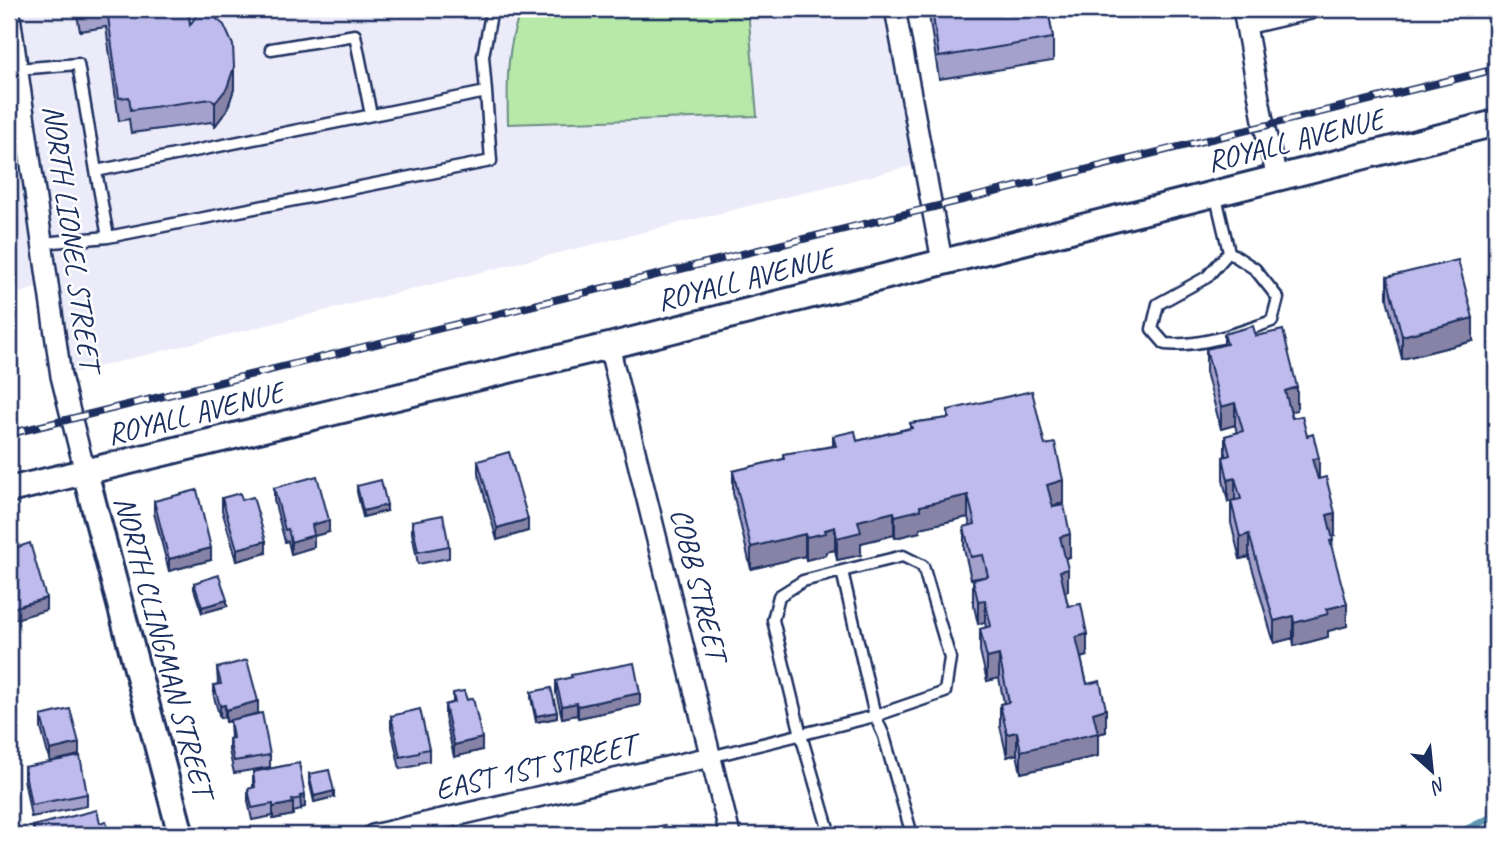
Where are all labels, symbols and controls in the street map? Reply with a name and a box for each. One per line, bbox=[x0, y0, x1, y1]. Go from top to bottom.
street label: ROYALL AVENUE bbox=[1203, 99, 1391, 180]
street label: NORTH LIONEL STREET bbox=[35, 102, 110, 379]
street label: ROYALL AVENUE bbox=[653, 238, 841, 319]
street label: ROYALL AVENUE bbox=[103, 372, 291, 453]
street label: NORTH CLINGMAN STREET bbox=[106, 492, 224, 807]
street label: COBB STREET bbox=[662, 504, 738, 670]
street label: EAST 1ST STREET bbox=[431, 724, 646, 808]
north arrow bbox=[1396, 736, 1466, 806]
text: N bbox=[1426, 772, 1450, 800]

